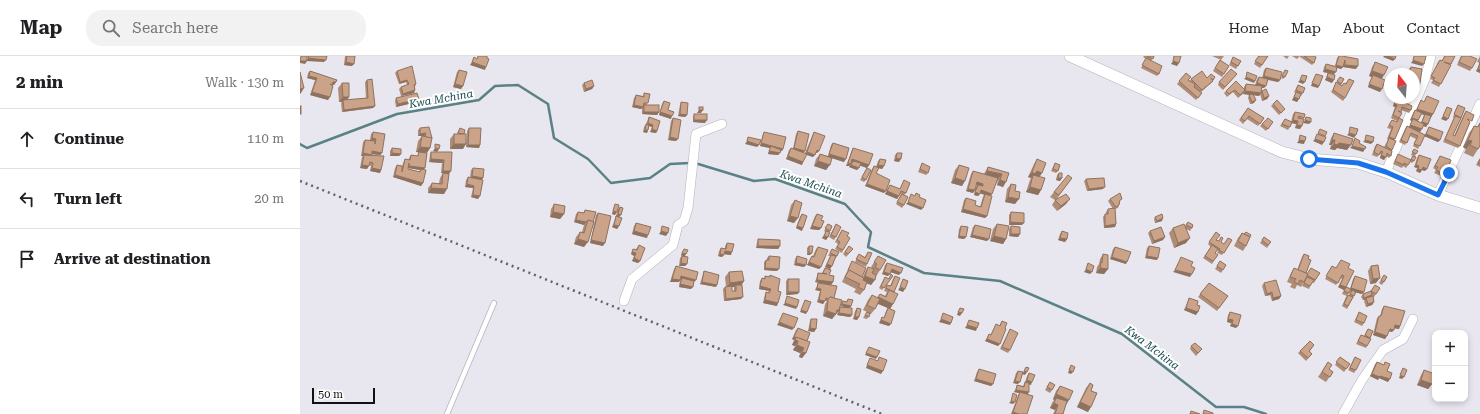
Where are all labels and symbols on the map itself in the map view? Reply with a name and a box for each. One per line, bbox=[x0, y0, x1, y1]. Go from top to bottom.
north arrow bbox=[1384, 68, 1420, 104]
water label: Kwa Mchina bbox=[407, 87, 474, 111]
route start bbox=[1300, 150, 1318, 168]
route end bbox=[1440, 164, 1458, 182]
water label: Kwa Mchina bbox=[777, 167, 844, 201]
water label: Kwa Mchina bbox=[1121, 323, 1182, 373]
scale bar bbox=[312, 386, 375, 405]

